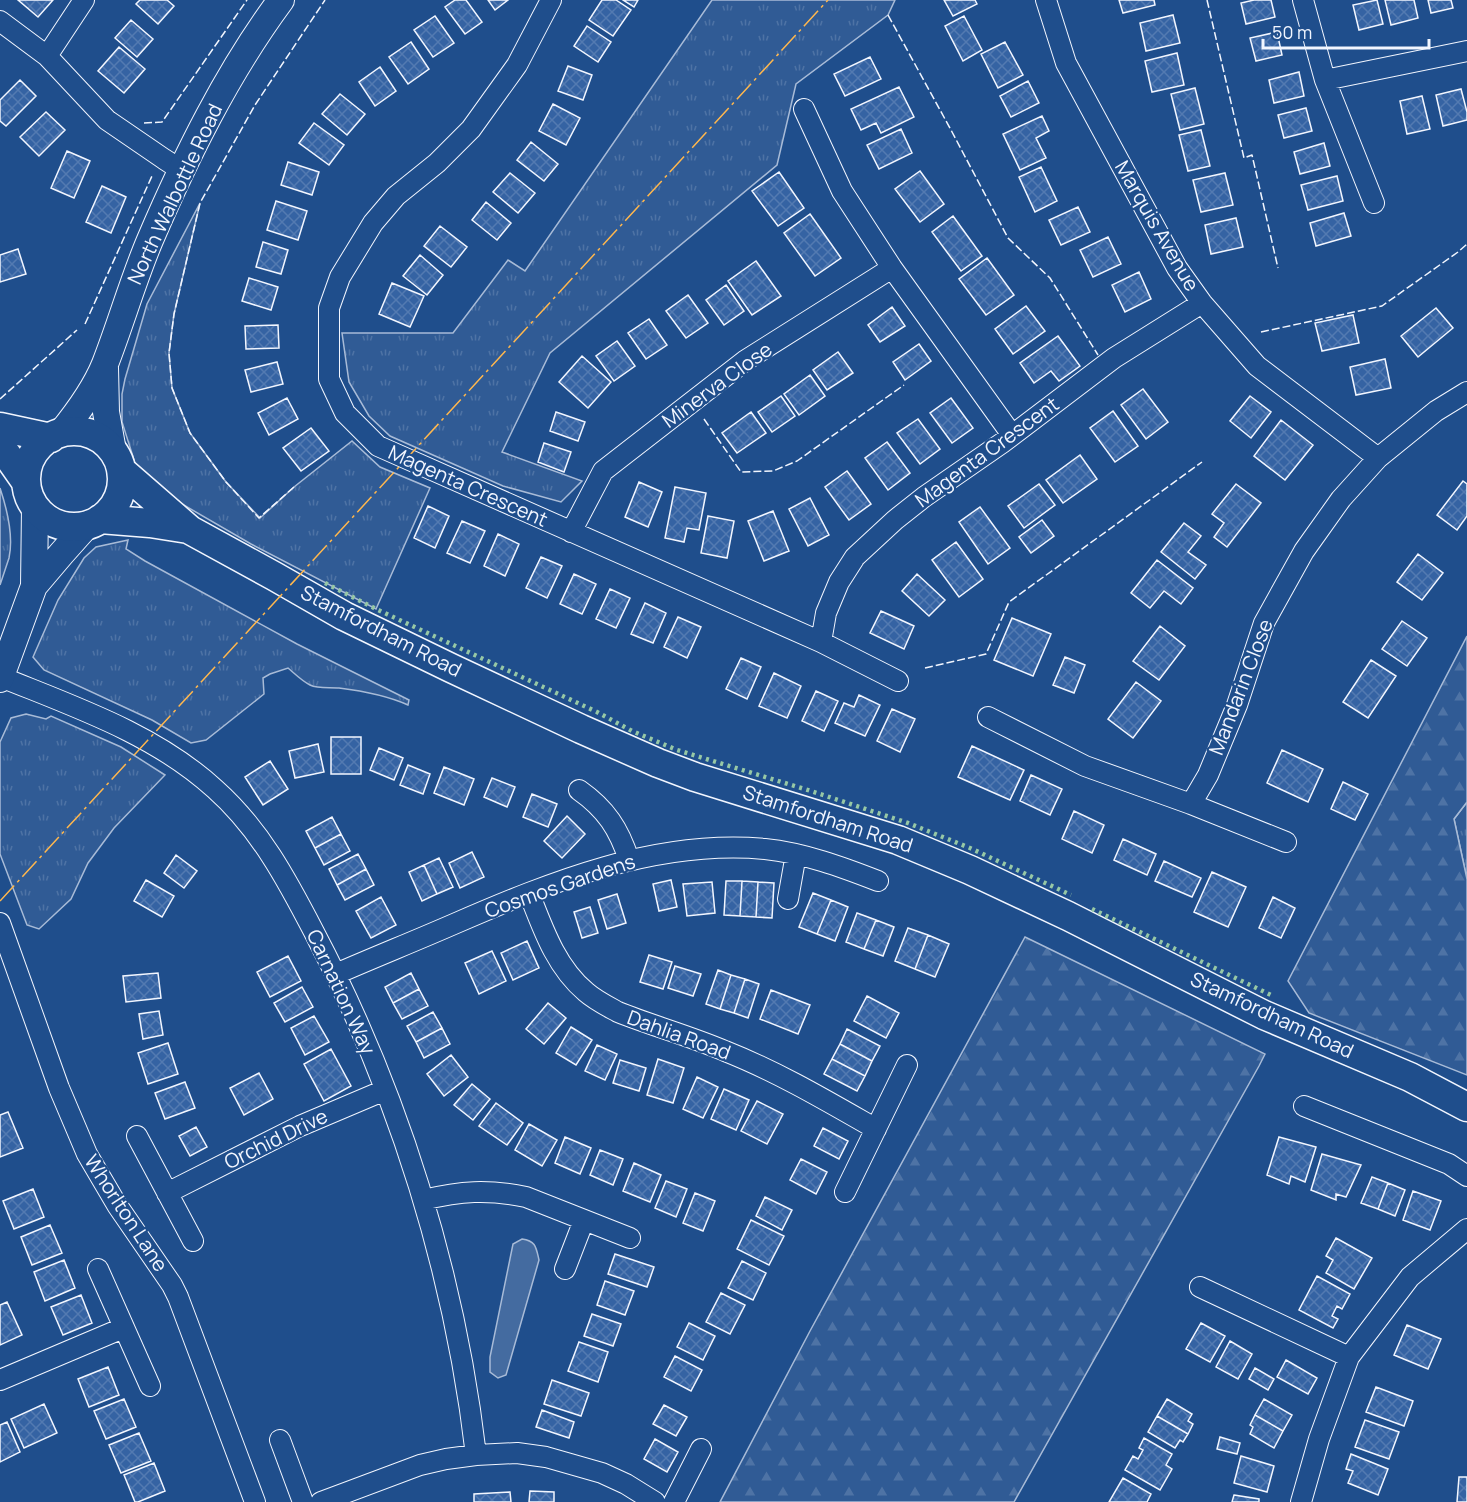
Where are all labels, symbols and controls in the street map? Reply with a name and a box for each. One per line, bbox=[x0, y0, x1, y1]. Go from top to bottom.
scale bar bbox=[1263, 12, 1430, 50]
text: 50 m bbox=[1272, 20, 1312, 44]
street label: North Walbottle Road bbox=[121, 99, 228, 289]
street label: Marquis Avenue bbox=[1109, 156, 1206, 296]
street label: Minerva Close bbox=[656, 336, 777, 434]
street label: Magenta Crescent bbox=[909, 390, 1064, 513]
street label: Magenta Crescent bbox=[384, 438, 552, 533]
street label: Stamfordham Road bbox=[296, 578, 466, 683]
street label: Mandarin Close bbox=[1202, 615, 1279, 759]
street label: Stamfordham Road bbox=[740, 778, 917, 859]
street label: Cosmos Gardens bbox=[481, 847, 639, 924]
street label: Carnation Way bbox=[301, 925, 382, 1059]
street label: Stamfordham Road bbox=[1186, 965, 1358, 1064]
street label: Dahlia Road bbox=[624, 1003, 735, 1066]
street label: Orchid Drive bbox=[220, 1102, 332, 1175]
street label: Whorlton Lane bbox=[78, 1149, 174, 1276]

